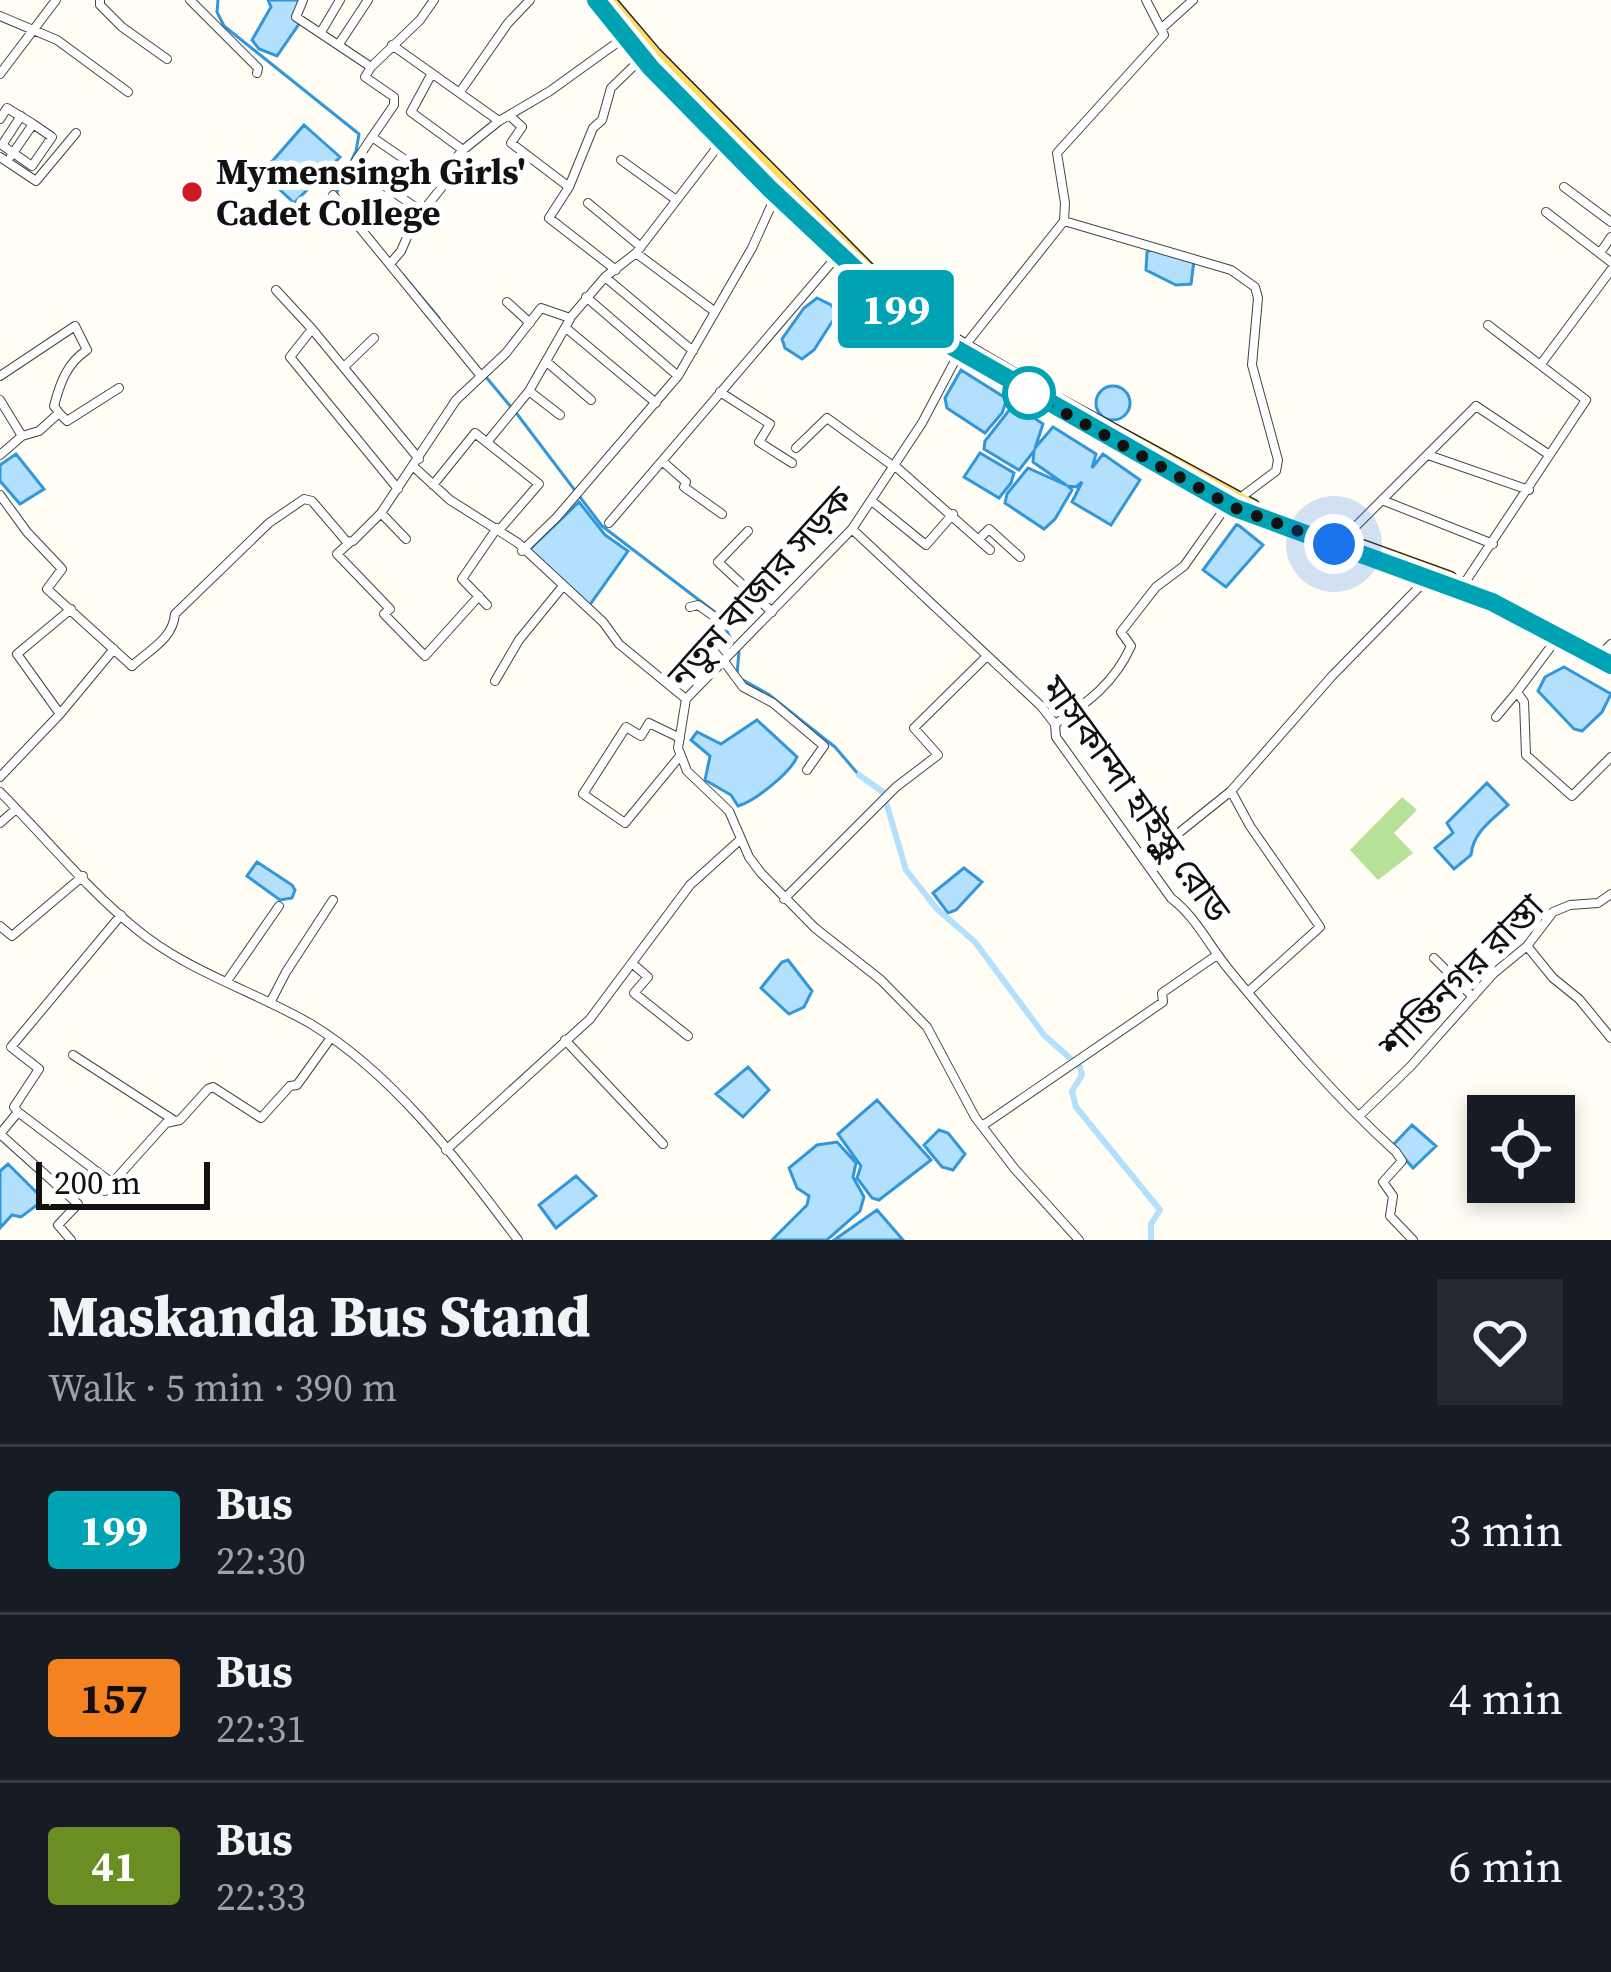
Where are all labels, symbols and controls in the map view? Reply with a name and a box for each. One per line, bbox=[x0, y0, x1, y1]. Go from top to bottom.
place label: Mymensingh Girls' Cadet College bbox=[216, 147, 526, 237]
marker: Mymensingh Girls' Cadet College bbox=[179, 179, 205, 205]
line badge: 199 bbox=[827, 270, 965, 348]
text: 199 bbox=[862, 280, 930, 338]
unlabelled marker bbox=[1004, 368, 1054, 418]
street label: নতুন বাজার সড়ক bbox=[656, 475, 864, 699]
your location bbox=[1304, 514, 1364, 574]
street label: মাসকান্দা হাইস্কুল রোড bbox=[1029, 665, 1242, 933]
street label: শান্তিনগর রাস্তা bbox=[1367, 883, 1554, 1070]
map controls bbox=[1467, 1095, 1575, 1203]
button: locate bbox=[1467, 1095, 1575, 1203]
scale bar bbox=[36, 1156, 210, 1209]
text: 200 m bbox=[54, 1160, 141, 1205]
text: Maskanda Bus Stand bbox=[48, 1277, 591, 1355]
button: heart bbox=[1437, 1279, 1563, 1405]
text: Walk · 5 min · 390 m bbox=[48, 1361, 397, 1414]
text: Bus bbox=[216, 1472, 293, 1534]
text: 3 min bbox=[1449, 1499, 1563, 1561]
text: 199 bbox=[80, 1501, 148, 1559]
text: 22:30 bbox=[216, 1534, 306, 1587]
text: Bus bbox=[216, 1640, 293, 1702]
text: 4 min bbox=[1449, 1667, 1563, 1729]
text: 157 bbox=[80, 1669, 148, 1727]
text: 22:31 bbox=[216, 1702, 306, 1755]
text: Bus bbox=[216, 1808, 293, 1870]
text: 6 min bbox=[1449, 1835, 1563, 1897]
text: 41 bbox=[91, 1837, 137, 1895]
text: 22:33 bbox=[216, 1870, 306, 1923]

